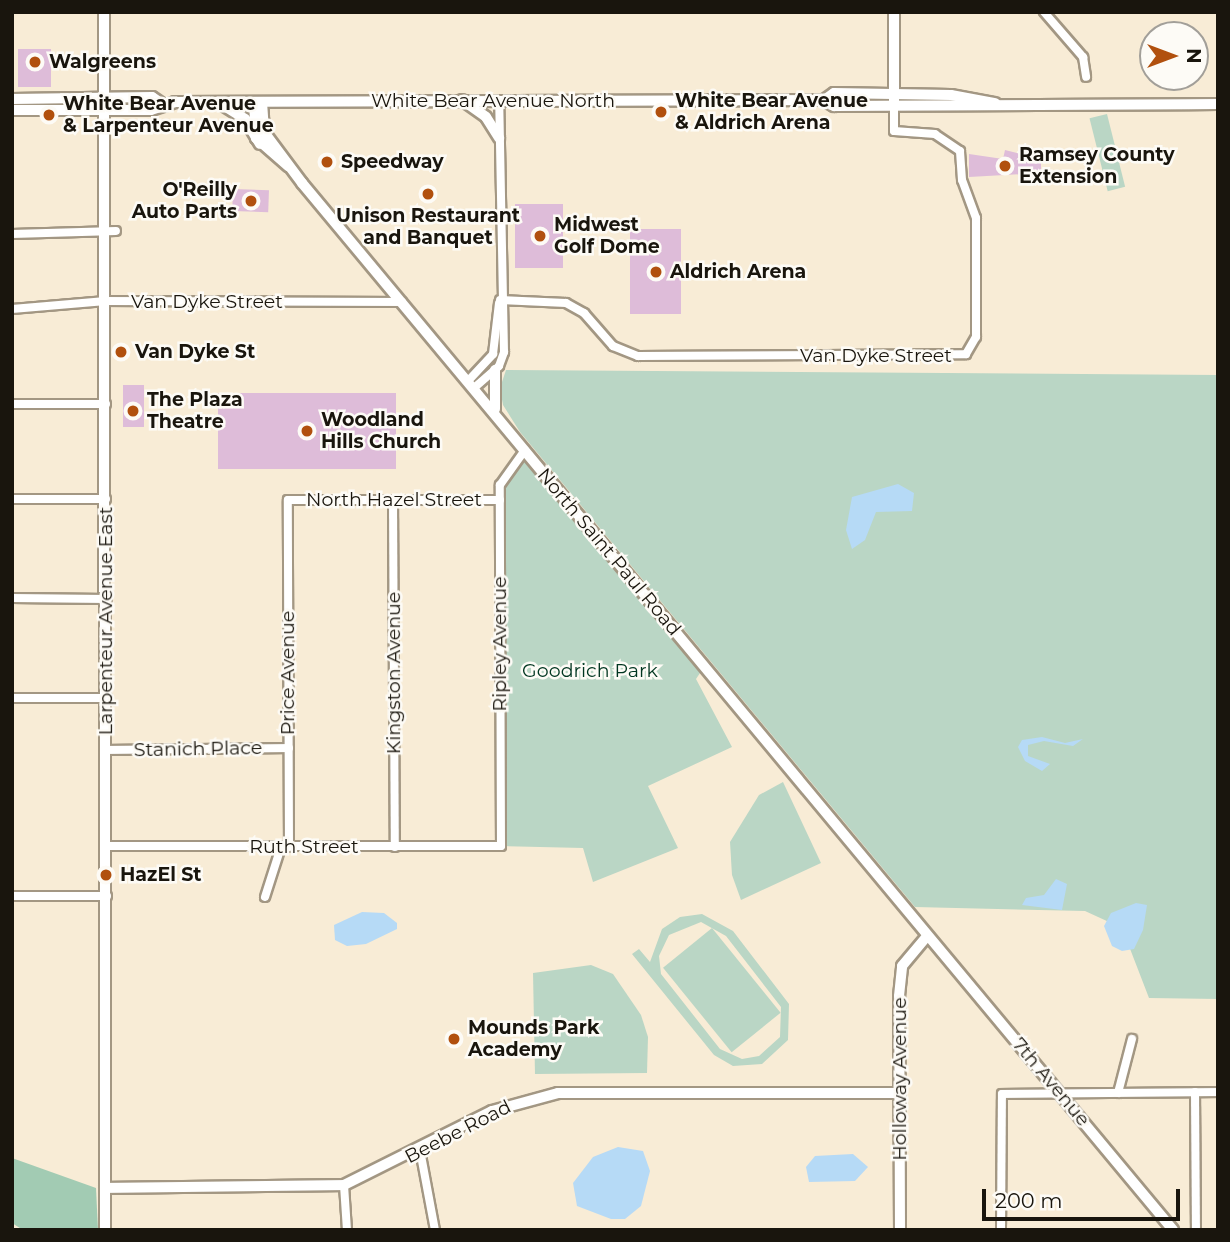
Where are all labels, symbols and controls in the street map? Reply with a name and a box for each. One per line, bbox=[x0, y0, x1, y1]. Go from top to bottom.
north arrow bbox=[1139, 21, 1209, 91]
text: N bbox=[1182, 48, 1205, 64]
place label: Walgreens bbox=[49, 51, 156, 73]
marker: Walgreens bbox=[27, 54, 43, 70]
street label: White Bear Avenue North bbox=[371, 90, 615, 112]
place label: White Bear Avenue & Aldrich Arena bbox=[675, 90, 868, 134]
place label: White Bear Avenue & Larpenteur Avenue bbox=[63, 93, 274, 137]
marker: White Bear Avenue & Aldrich Arena bbox=[653, 104, 669, 120]
marker: White Bear Avenue & Larpenteur Avenue bbox=[41, 107, 57, 123]
place label: Ramsey County Extension bbox=[1019, 144, 1175, 188]
place label: Speedway bbox=[341, 151, 444, 173]
marker: Speedway bbox=[319, 154, 335, 170]
marker: Ramsey County Extension bbox=[997, 158, 1013, 174]
place label: O'Reilly Auto Parts bbox=[132, 179, 237, 223]
marker: Unison Restaurant and Banquet bbox=[420, 186, 436, 202]
marker: O'Reilly Auto Parts bbox=[243, 193, 259, 209]
place label: Unison Restaurant and Banquet bbox=[336, 205, 520, 249]
place label: Midwest Golf Dome bbox=[554, 214, 660, 258]
marker: Midwest Golf Dome bbox=[532, 228, 548, 244]
place label: Aldrich Arena bbox=[670, 261, 806, 283]
marker: Aldrich Arena bbox=[648, 264, 664, 280]
street label: Van Dyke Street bbox=[131, 291, 283, 313]
place label: Van Dyke St bbox=[135, 341, 255, 363]
marker: Van Dyke St bbox=[113, 344, 129, 360]
street label: Van Dyke Street bbox=[800, 345, 952, 367]
place label: The Plaza Theatre bbox=[147, 389, 243, 433]
marker: The Plaza Theatre bbox=[125, 403, 141, 419]
place label: Woodland Hills Church bbox=[321, 409, 441, 453]
marker: Woodland Hills Church bbox=[299, 423, 315, 439]
street label: North Saint Paul Road bbox=[532, 464, 686, 640]
street label: North Hazel Street bbox=[306, 489, 482, 511]
street label: Larpenteur Avenue East bbox=[95, 507, 117, 735]
street label: Ripley Avenue bbox=[489, 576, 511, 712]
street label: Kingston Avenue bbox=[383, 592, 405, 754]
street label: Price Avenue bbox=[277, 611, 299, 735]
park label: Goodrich Park bbox=[522, 660, 658, 682]
street label: Stanich Place bbox=[134, 736, 262, 762]
street label: Ruth Street bbox=[249, 836, 359, 858]
place label: HazEl St bbox=[120, 864, 202, 886]
marker: HazEl St bbox=[98, 867, 114, 883]
street label: Holloway Avenue bbox=[889, 997, 911, 1161]
place label: Mounds Park Academy bbox=[468, 1017, 599, 1061]
marker: Mounds Park Academy bbox=[446, 1031, 462, 1047]
street label: 7th Avenue bbox=[1008, 1033, 1094, 1131]
street label: Beebe Road bbox=[401, 1095, 515, 1169]
scale bar bbox=[985, 1176, 1183, 1220]
text: 200 m bbox=[995, 1188, 1062, 1213]

